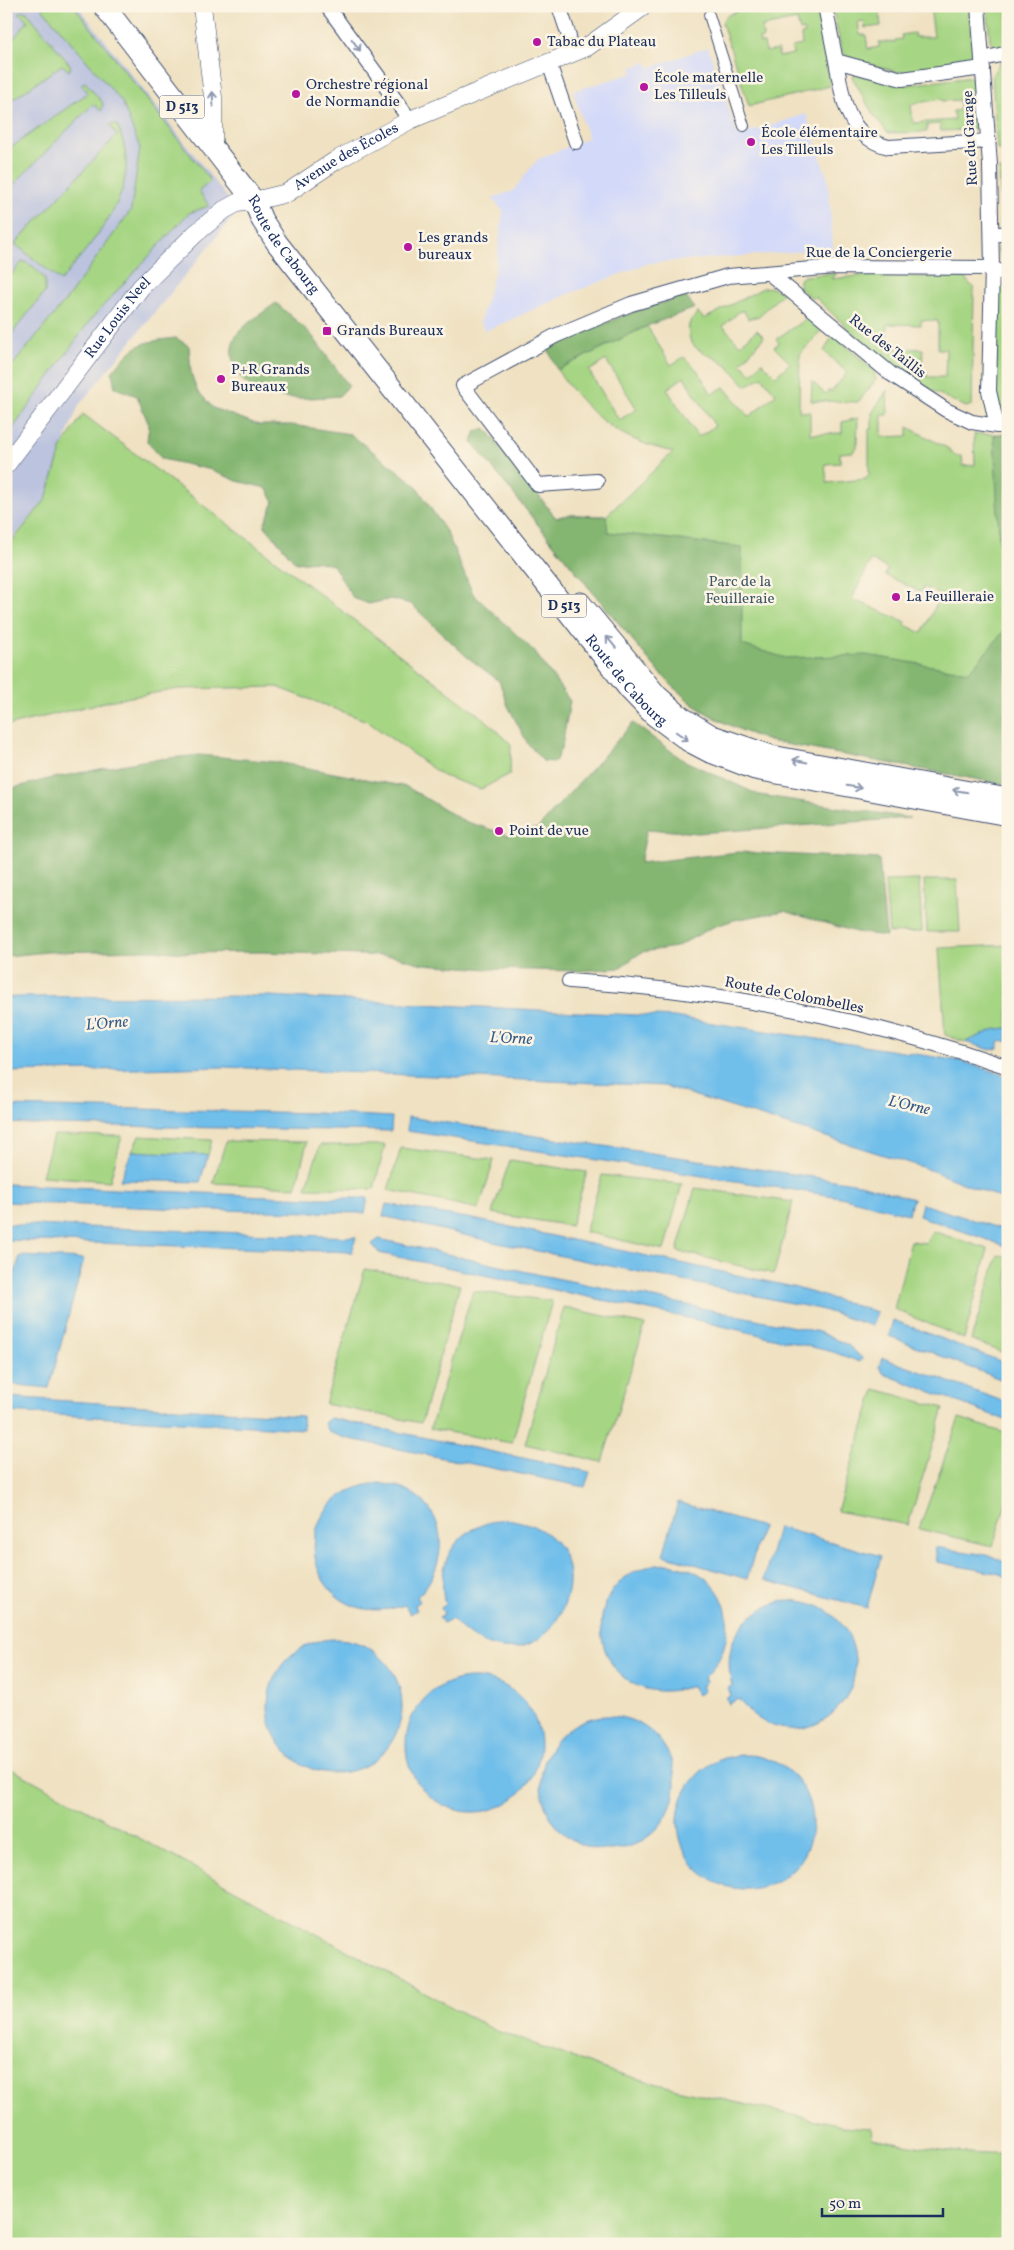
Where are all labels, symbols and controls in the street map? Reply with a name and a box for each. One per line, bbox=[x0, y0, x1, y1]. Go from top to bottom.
place label: Tabac du Plateau bbox=[547, 32, 656, 53]
marker: Tabac du Plateau bbox=[531, 36, 543, 48]
one-way arrow bbox=[351, 38, 361, 52]
place label: École maternelle Les Tilleuls bbox=[654, 68, 763, 106]
place label: Orchestre régional de Normandie bbox=[306, 75, 428, 113]
marker: École maternelle Les Tilleuls bbox=[638, 81, 650, 93]
marker: Orchestre régional de Normandie bbox=[290, 88, 302, 100]
street label: Rue du Garage bbox=[958, 90, 984, 186]
one-way arrow bbox=[208, 91, 217, 107]
road number: D 513 bbox=[160, 95, 204, 118]
street label: Avenue des Écoles bbox=[290, 118, 402, 196]
place label: École élémentaire Les Tilleuls bbox=[761, 123, 878, 161]
marker: École élémentaire Les Tilleuls bbox=[745, 136, 757, 148]
street label: Route de Cabourg bbox=[243, 191, 324, 299]
place label: Les grands bureaux bbox=[418, 228, 488, 266]
marker: Les grands bureaux bbox=[402, 241, 414, 253]
street label: Rue de la Conciergerie bbox=[806, 243, 952, 264]
street label: Rue Louis Neel bbox=[80, 272, 156, 363]
street label: Rue des Taillis bbox=[844, 310, 930, 384]
place label: Grands Bureaux bbox=[337, 321, 444, 342]
marker: Grands Bureaux bbox=[321, 325, 333, 337]
place label: P+R Grands Bureaux bbox=[231, 360, 310, 398]
marker: P+R Grands Bureaux bbox=[215, 373, 227, 385]
park label: Parc de la Feuilleraie bbox=[705, 572, 775, 610]
place label: La Feuilleraie bbox=[906, 587, 994, 608]
marker: La Feuilleraie bbox=[890, 591, 902, 603]
road number: D 513 bbox=[542, 594, 586, 618]
street label: Route de Cabourg bbox=[580, 630, 672, 732]
one-way arrow bbox=[606, 635, 617, 648]
one-way arrow bbox=[674, 731, 688, 741]
one-way arrow bbox=[792, 756, 808, 766]
one-way arrow bbox=[846, 783, 862, 792]
one-way arrow bbox=[952, 785, 968, 795]
place label: Point de vue bbox=[509, 821, 589, 842]
marker: Point de vue bbox=[493, 825, 505, 837]
street label: Route de Colombelles bbox=[723, 972, 865, 1020]
water label: L'Orne bbox=[85, 1011, 129, 1037]
water label: L'Orne bbox=[489, 1027, 533, 1051]
water label: L'Orne bbox=[886, 1091, 932, 1122]
scale bar bbox=[822, 2185, 943, 2217]
text: 50 m bbox=[829, 2194, 861, 2215]

